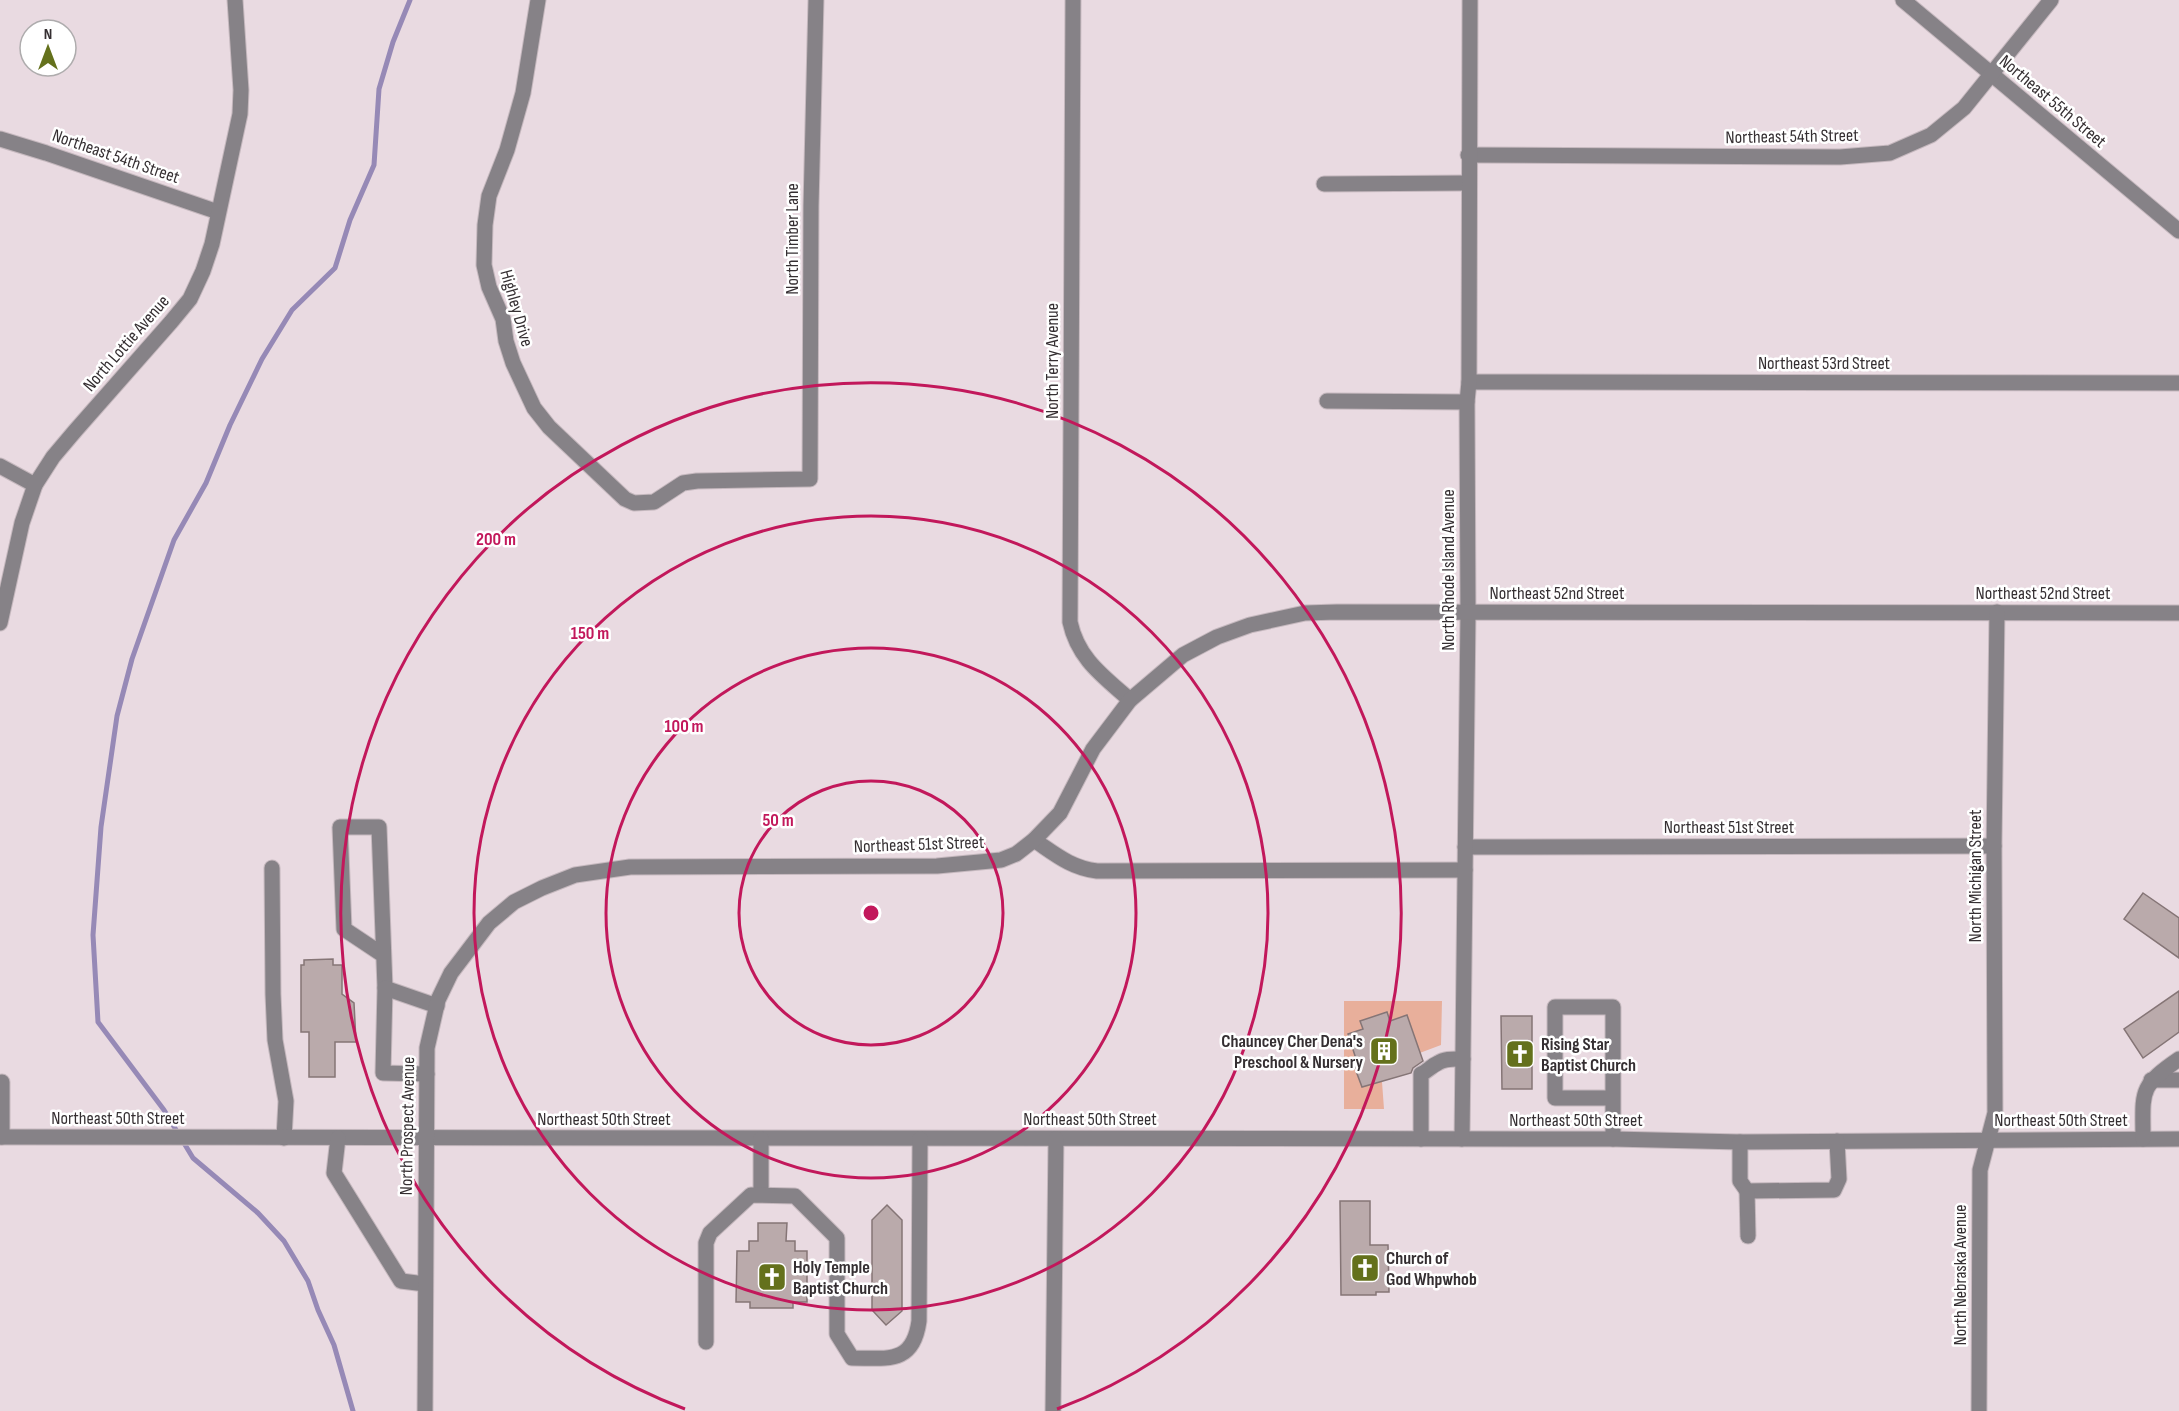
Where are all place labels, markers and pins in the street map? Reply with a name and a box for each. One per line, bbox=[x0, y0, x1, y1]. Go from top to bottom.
centre of rings bbox=[861, 903, 881, 923]
place label: Chauncey Cher Dena's Preschool & Nursery bbox=[1221, 1031, 1364, 1073]
place label: Rising Star Baptist Church bbox=[1541, 1034, 1636, 1076]
building icon: Chauncey Cher Dena's Preschool & Nursery bbox=[1368, 1035, 1400, 1067]
church icon: Rising Star Baptist Church bbox=[1504, 1038, 1536, 1070]
place label: Church of God Whpwhob bbox=[1386, 1248, 1477, 1290]
church icon: Church of God Whpwhob bbox=[1349, 1252, 1381, 1284]
place label: Holy Temple Baptist Church bbox=[793, 1257, 888, 1299]
church icon: Holy Temple Baptist Church bbox=[756, 1261, 788, 1293]

